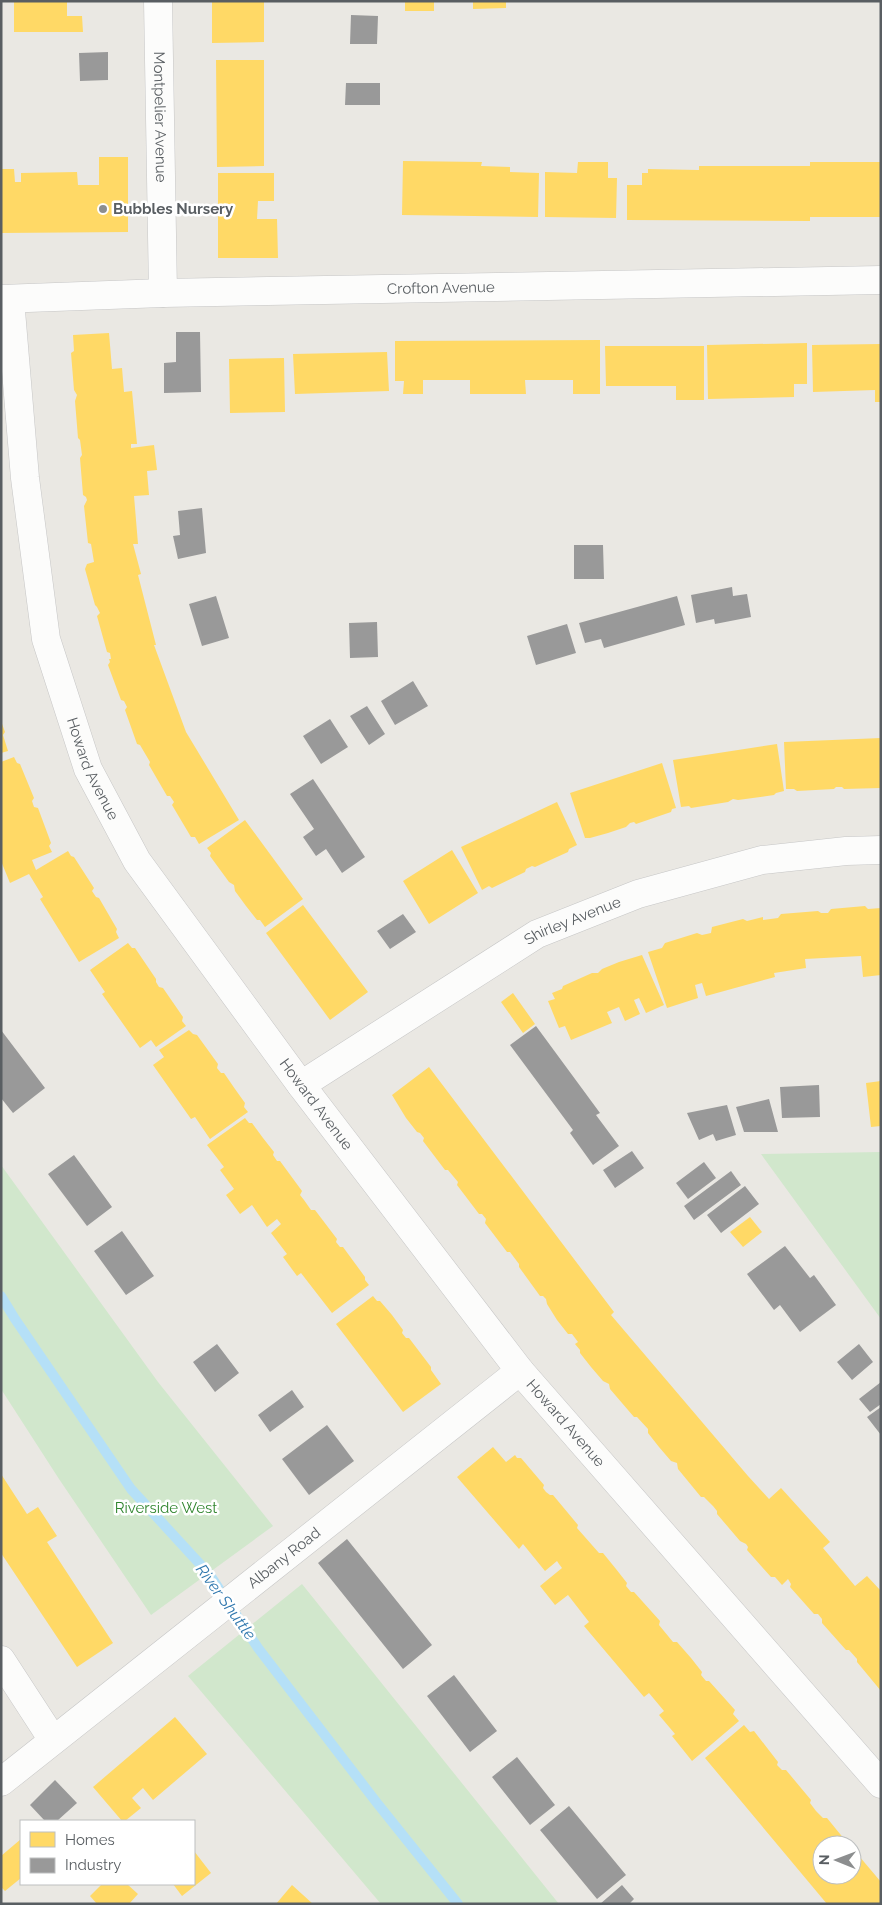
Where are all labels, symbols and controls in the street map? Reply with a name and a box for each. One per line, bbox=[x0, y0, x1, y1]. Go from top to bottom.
street label: Montpelier Avenue bbox=[150, 51, 170, 183]
place label: Bubbles Nursery bbox=[113, 200, 234, 218]
marker: Bubbles Nursery bbox=[97, 203, 109, 215]
street label: Crofton Avenue bbox=[387, 278, 495, 298]
street label: Howard Avenue bbox=[63, 715, 123, 823]
street label: Shirley Avenue bbox=[521, 893, 623, 949]
street label: Howard Avenue bbox=[276, 1055, 357, 1154]
street label: Howard Avenue bbox=[523, 1376, 609, 1471]
park label: Riverside West bbox=[115, 1499, 217, 1517]
street label: Albany Road bbox=[244, 1524, 324, 1592]
water label: River Shuttle bbox=[192, 1560, 260, 1644]
legend bbox=[20, 1820, 195, 1885]
text: Homes bbox=[65, 1831, 115, 1849]
north arrow bbox=[812, 1835, 862, 1885]
text: N bbox=[816, 1854, 832, 1865]
text: Industry bbox=[65, 1856, 121, 1874]

